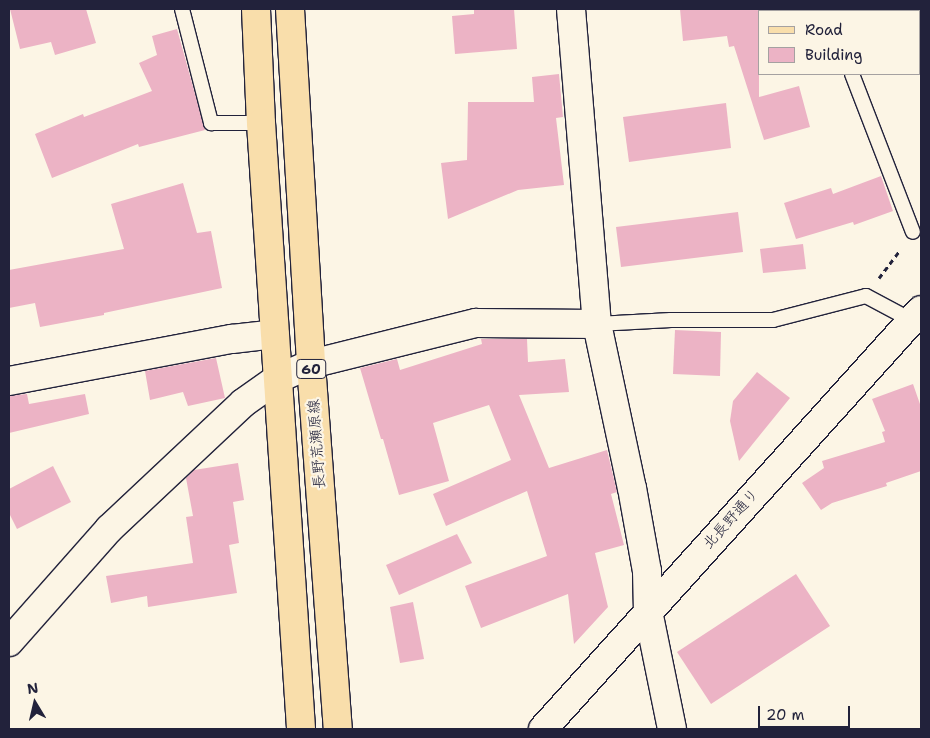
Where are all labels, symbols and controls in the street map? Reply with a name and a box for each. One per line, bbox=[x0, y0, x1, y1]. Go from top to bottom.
legend bbox=[758, 10, 920, 75]
text: Road bbox=[805, 20, 843, 40]
text: Building bbox=[805, 45, 862, 65]
road number: 60 bbox=[296, 358, 326, 380]
street label: 長野荒瀬原線 bbox=[305, 398, 329, 490]
street label: 北長野通り bbox=[699, 485, 763, 553]
north arrow bbox=[10, 678, 60, 728]
text: N bbox=[26, 678, 40, 698]
scale bar bbox=[760, 696, 852, 728]
text: 20 m bbox=[766, 705, 805, 725]

